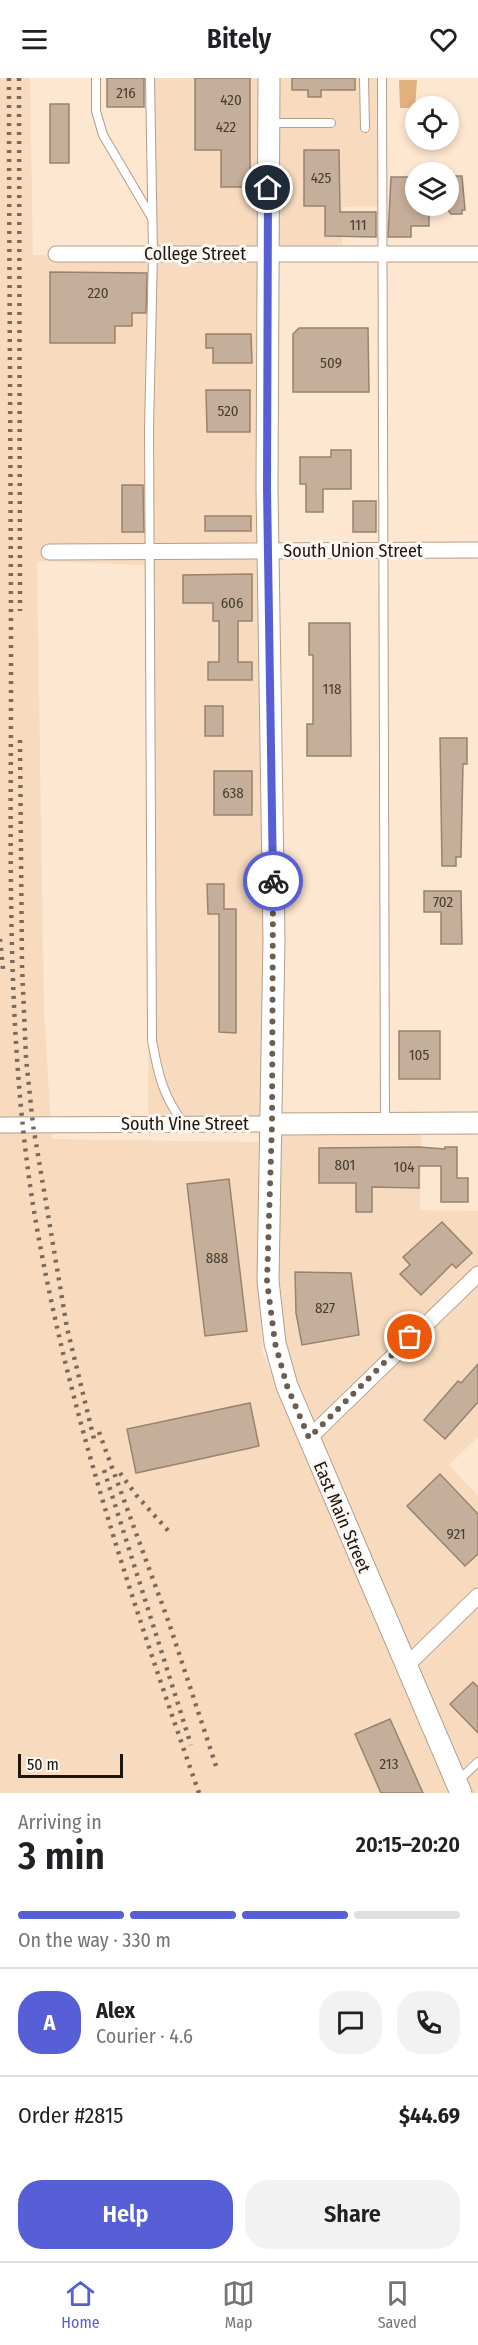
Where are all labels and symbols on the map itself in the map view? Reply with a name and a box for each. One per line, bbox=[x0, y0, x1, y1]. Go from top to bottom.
house number: 216 bbox=[116, 84, 136, 102]
house number: 420 bbox=[220, 91, 242, 109]
house number: 422 bbox=[216, 118, 237, 136]
pin bbox=[242, 162, 293, 213]
house number: 425 bbox=[311, 169, 331, 187]
house number: 111 bbox=[349, 216, 367, 234]
street label: College Street bbox=[144, 243, 246, 265]
house number: 220 bbox=[87, 284, 109, 302]
house number: 509 bbox=[320, 354, 342, 372]
house number: 520 bbox=[217, 402, 239, 420]
street label: South Union Street bbox=[283, 540, 423, 562]
house number: 606 bbox=[221, 594, 243, 612]
house number: 118 bbox=[323, 680, 342, 698]
house number: 638 bbox=[222, 784, 244, 802]
courier bbox=[243, 851, 303, 911]
house number: 702 bbox=[433, 893, 453, 911]
house number: 105 bbox=[409, 1046, 429, 1064]
street label: South Vine Street bbox=[121, 1113, 249, 1135]
house number: 801 bbox=[335, 1156, 355, 1174]
house number: 104 bbox=[394, 1158, 414, 1176]
house number: 888 bbox=[206, 1249, 228, 1267]
house number: 827 bbox=[315, 1299, 335, 1317]
pin bbox=[384, 1311, 435, 1362]
street label: East Main Street bbox=[309, 1458, 375, 1576]
house number: 921 bbox=[446, 1525, 466, 1543]
scale bar bbox=[18, 1751, 123, 1778]
house number: 213 bbox=[380, 1755, 399, 1773]

